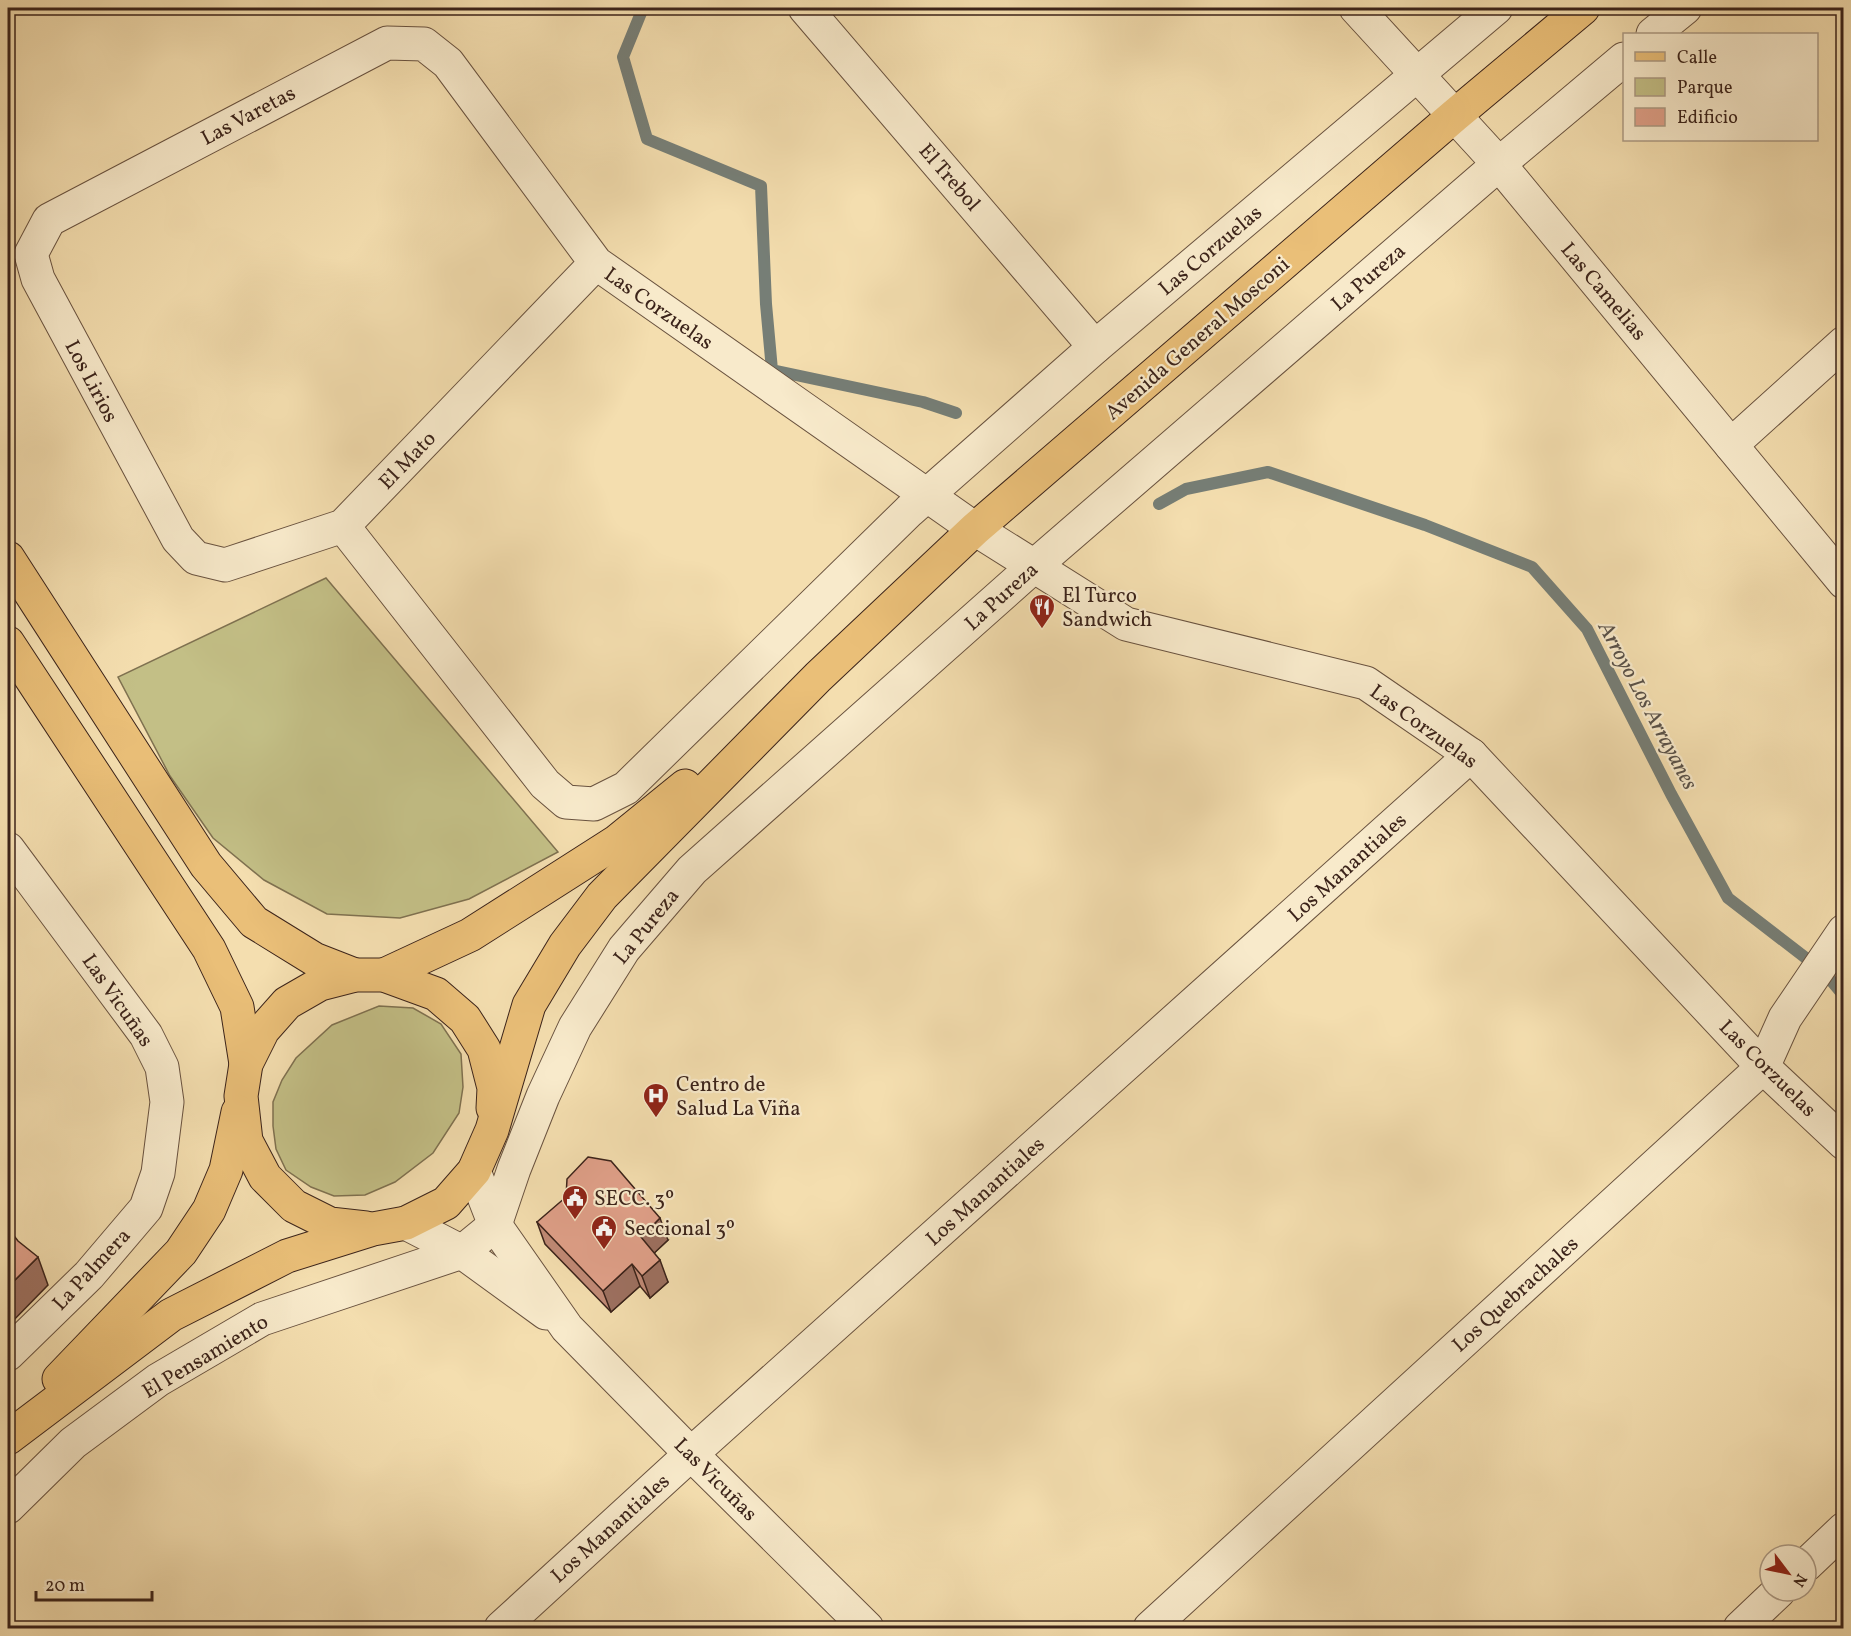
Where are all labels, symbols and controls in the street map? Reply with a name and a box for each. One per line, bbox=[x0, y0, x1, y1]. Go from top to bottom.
legend bbox=[1623, 33, 1818, 141]
text: Calle bbox=[1677, 46, 1717, 71]
text: Parque bbox=[1677, 76, 1732, 101]
street label: Las Varetas bbox=[196, 79, 301, 153]
text: Edificio bbox=[1677, 106, 1738, 131]
street label: El Trebol bbox=[911, 138, 987, 218]
street label: Las Corzuelas bbox=[1153, 199, 1269, 303]
street label: Las Camelias bbox=[1553, 237, 1653, 347]
street label: La Pureza bbox=[1325, 238, 1413, 319]
street label: Avenida General Mosconi bbox=[1099, 251, 1297, 427]
street label: Las Corzuelas bbox=[598, 261, 719, 358]
street label: Los Lirios bbox=[57, 335, 124, 428]
street label: El Mato bbox=[373, 425, 443, 497]
street label: La Pureza bbox=[959, 556, 1045, 638]
place label: El Turco Sandwich bbox=[1062, 582, 1152, 635]
restaurant icon: El Turco Sandwich bbox=[1027, 592, 1057, 630]
water label: Arroyo Los Arrayanes bbox=[1589, 616, 1704, 796]
street label: Las Corzuelas bbox=[1363, 678, 1483, 776]
street label: Los Manantiales bbox=[1282, 807, 1414, 929]
street label: La Pureza bbox=[608, 883, 687, 971]
street label: Las Vicuñas bbox=[74, 948, 160, 1053]
street label: Las Corzuelas bbox=[1712, 1014, 1822, 1124]
place label: Centro de Salud La Viña bbox=[676, 1071, 801, 1124]
hospital icon: Centro de Salud La Viña bbox=[641, 1081, 671, 1119]
street label: Los Manantiales bbox=[920, 1131, 1052, 1253]
public building icon: SECC. 3º bbox=[560, 1183, 590, 1221]
place label: SECC. 3º bbox=[594, 1185, 674, 1214]
public building icon: Seccional 3º bbox=[589, 1213, 619, 1251]
place label: Seccional 3º bbox=[624, 1215, 735, 1244]
street label: La Palmera bbox=[46, 1222, 138, 1318]
street label: Los Quebrachales bbox=[1446, 1230, 1586, 1360]
street label: El Pensamiento bbox=[137, 1308, 274, 1406]
street label: Las Vicuñas bbox=[667, 1432, 763, 1528]
street label: Los Manantiales bbox=[545, 1468, 677, 1590]
north arrow bbox=[1758, 1543, 1818, 1603]
scale bar bbox=[36, 1564, 152, 1602]
text: N bbox=[1786, 1569, 1811, 1591]
text: 20 m bbox=[45, 1574, 85, 1599]

